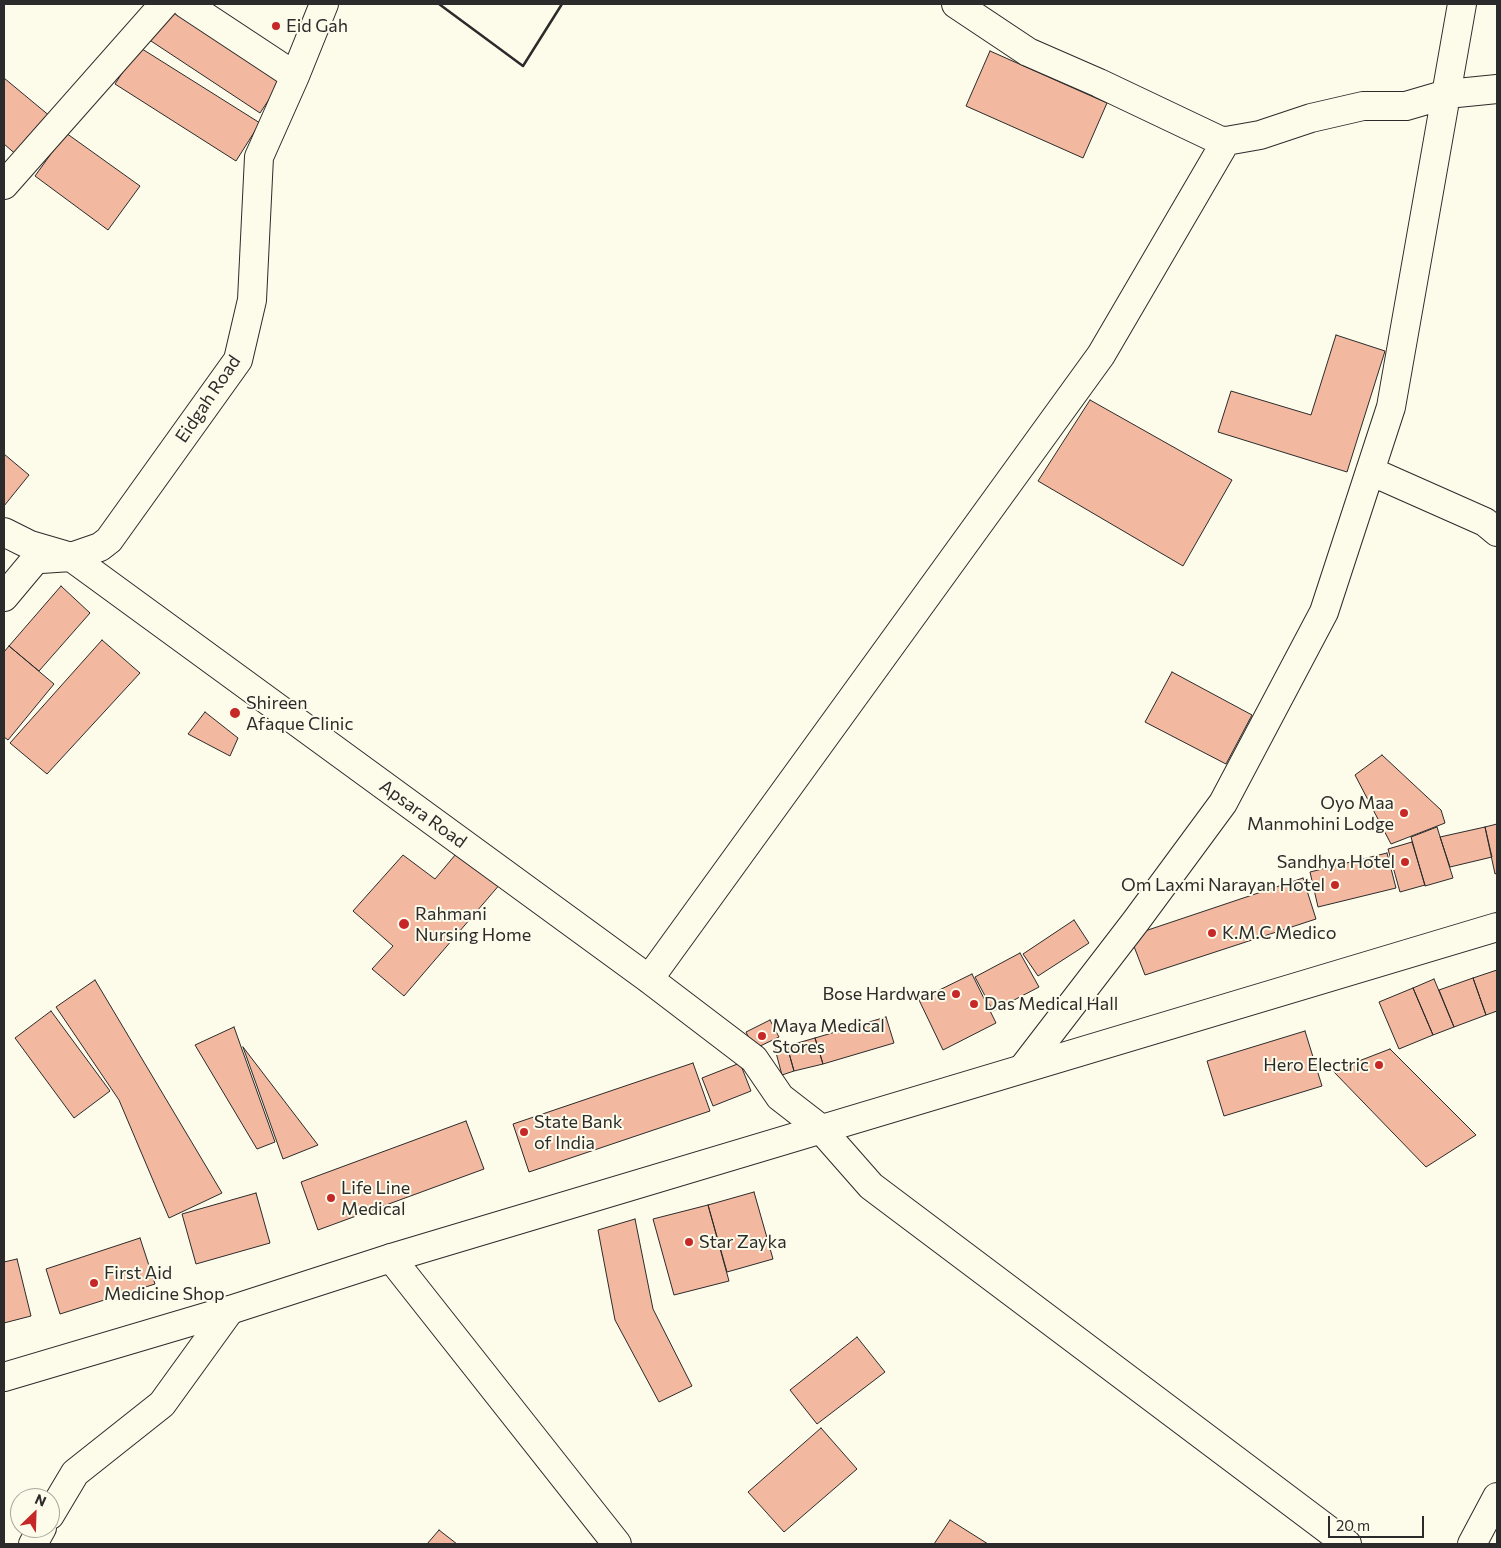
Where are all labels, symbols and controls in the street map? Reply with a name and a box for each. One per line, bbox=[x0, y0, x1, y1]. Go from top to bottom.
place label: Eid Gah bbox=[286, 15, 348, 37]
marker: Eid Gah bbox=[270, 20, 282, 32]
street label: Eidgah Road bbox=[171, 351, 245, 447]
place label: Shireen Afaque Clinic bbox=[246, 692, 353, 734]
marker: Shireen Afaque Clinic bbox=[228, 706, 242, 720]
street label: Apsara Road bbox=[375, 775, 471, 853]
place label: Oyo Maa Manmohini Lodge bbox=[1247, 792, 1394, 834]
marker: Oyo Maa Manmohini Lodge bbox=[1398, 807, 1410, 819]
place label: Sandhya Hotel bbox=[1277, 851, 1395, 873]
marker: Sandhya Hotel bbox=[1399, 856, 1411, 868]
place label: Om Laxmi Narayan Hotel bbox=[1121, 874, 1325, 896]
marker: Om Laxmi Narayan Hotel bbox=[1329, 879, 1341, 891]
place label: Rahmani Nursing Home bbox=[415, 903, 531, 946]
marker: Rahmani Nursing Home bbox=[397, 917, 411, 931]
place label: K.M.C Medico bbox=[1222, 922, 1336, 944]
marker: K.M.C Medico bbox=[1206, 927, 1218, 939]
place label: Bose Hardware bbox=[822, 983, 946, 1005]
marker: Bose Hardware bbox=[950, 988, 962, 1000]
place label: Das Medical Hall bbox=[984, 993, 1118, 1015]
marker: Das Medical Hall bbox=[968, 998, 980, 1010]
place label: Maya Medical Stores bbox=[772, 1015, 885, 1058]
marker: Maya Medical Stores bbox=[756, 1030, 768, 1042]
place label: Hero Electric bbox=[1263, 1054, 1369, 1076]
marker: Hero Electric bbox=[1373, 1059, 1385, 1071]
place label: State Bank of India bbox=[534, 1111, 622, 1154]
marker: State Bank of India bbox=[518, 1126, 530, 1138]
place label: Life Line Medical bbox=[341, 1177, 410, 1220]
marker: Life Line Medical bbox=[325, 1192, 337, 1204]
place label: Star Zayka bbox=[699, 1231, 787, 1253]
marker: Star Zayka bbox=[683, 1236, 695, 1248]
place label: First Aid Medicine Shop bbox=[104, 1262, 225, 1304]
marker: First Aid Medicine Shop bbox=[88, 1277, 100, 1289]
north arrow bbox=[10, 1488, 60, 1538]
text: N bbox=[33, 1490, 49, 1510]
scale bar bbox=[1331, 1506, 1427, 1538]
text: 20 m bbox=[1336, 1516, 1370, 1534]

